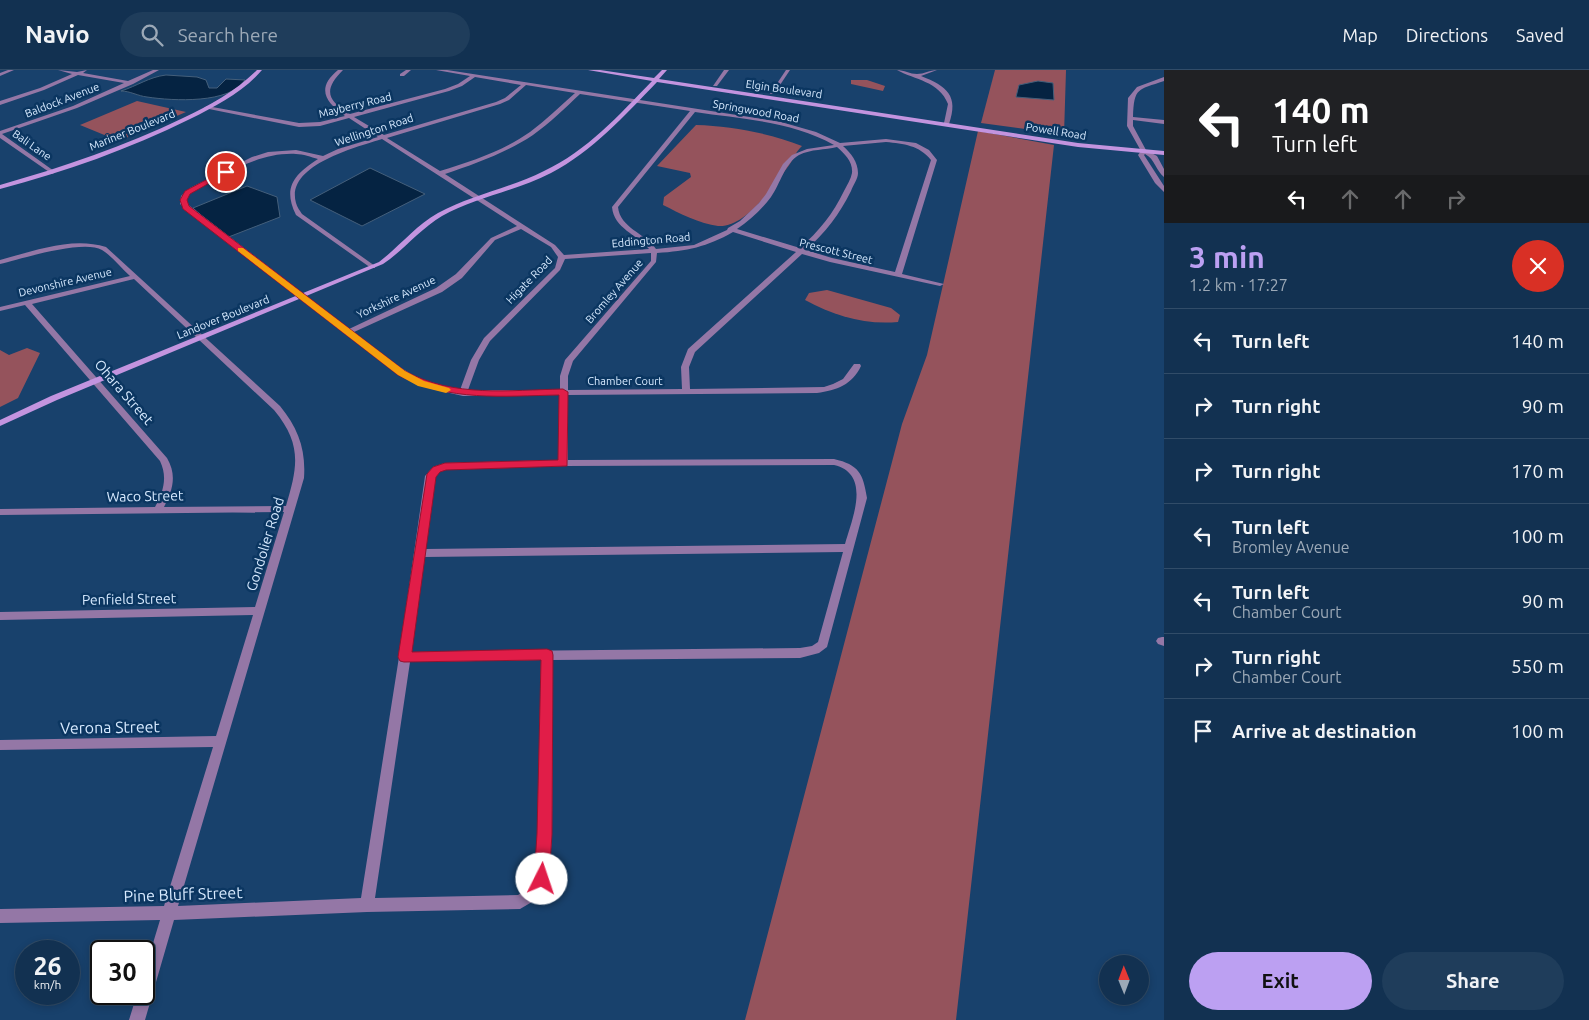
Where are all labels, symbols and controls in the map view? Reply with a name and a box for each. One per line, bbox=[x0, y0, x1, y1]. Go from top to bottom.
search box bbox=[120, 12, 470, 57]
text: Navio bbox=[25, 21, 90, 48]
icon: search bbox=[138, 21, 166, 49]
text: Search here bbox=[178, 24, 278, 46]
text: Map bbox=[1342, 25, 1378, 45]
text: Directions bbox=[1406, 25, 1488, 45]
text: Saved bbox=[1516, 25, 1564, 45]
street label: Elgin Boulevard bbox=[745, 78, 823, 100]
street label: Baldock Avenue bbox=[23, 80, 101, 120]
street label: Mayberry Road bbox=[317, 90, 393, 120]
icon: left bbox=[1189, 90, 1254, 155]
text: 140 m bbox=[1272, 90, 1370, 130]
street label: Springwood Road bbox=[712, 98, 800, 124]
street label: Mariner Boulevard bbox=[87, 107, 177, 153]
street label: Wellington Road bbox=[333, 112, 415, 148]
street label: Powell Road bbox=[1025, 120, 1087, 142]
street label: Bali Lane bbox=[10, 127, 54, 163]
text: Turn left bbox=[1272, 131, 1357, 156]
pin bbox=[205, 151, 247, 193]
icon: arrive bbox=[212, 158, 240, 186]
icon: left bbox=[1283, 185, 1311, 213]
icon: ahead bbox=[1336, 185, 1364, 213]
icon: ahead bbox=[1389, 185, 1417, 213]
icon: right bbox=[1442, 185, 1470, 213]
street label: Eddington Road bbox=[611, 231, 691, 249]
street label: Prescott Street bbox=[798, 236, 874, 266]
text: 3 min bbox=[1189, 240, 1265, 274]
button: close bbox=[1512, 240, 1564, 292]
street label: Higate Road bbox=[504, 254, 554, 306]
street label: Bromley Avenue bbox=[583, 257, 645, 325]
street label: Devonshire Avenue bbox=[17, 265, 113, 299]
street label: Yorkshire Avenue bbox=[355, 273, 437, 321]
text: 1.2 km · 17:27 bbox=[1189, 276, 1288, 294]
street label: Landover Boulevard bbox=[175, 293, 271, 341]
icon: left bbox=[1189, 327, 1217, 355]
text: Turn left bbox=[1232, 330, 1310, 352]
text: 140 m bbox=[1511, 330, 1564, 352]
street label: Ohara Street bbox=[91, 356, 157, 428]
street label: Chamber Court bbox=[587, 375, 663, 387]
icon: right bbox=[1189, 392, 1217, 420]
text: Turn right bbox=[1232, 395, 1320, 417]
text: 90 m bbox=[1522, 395, 1564, 417]
icon: right bbox=[1189, 457, 1217, 485]
text: Turn right bbox=[1232, 460, 1320, 482]
text: 170 m bbox=[1511, 460, 1564, 482]
street label: Waco Street bbox=[106, 487, 184, 505]
street label: Gondolier Road bbox=[243, 495, 287, 593]
text: Turn left bbox=[1232, 516, 1310, 538]
icon: left bbox=[1189, 522, 1217, 550]
text: 100 m bbox=[1511, 525, 1564, 547]
text: Bromley Avenue bbox=[1232, 538, 1350, 556]
text: Turn left bbox=[1232, 581, 1310, 603]
icon: left bbox=[1189, 587, 1217, 615]
street label: Penfield Street bbox=[82, 590, 177, 608]
text: 90 m bbox=[1522, 590, 1564, 612]
text: Chamber Court bbox=[1232, 603, 1342, 621]
text: Turn right bbox=[1232, 646, 1320, 668]
icon: right bbox=[1189, 652, 1217, 680]
text: 550 m bbox=[1511, 655, 1564, 677]
text: Chamber Court bbox=[1232, 668, 1342, 686]
street label: Verona Street bbox=[60, 717, 161, 737]
icon: arrive bbox=[1189, 717, 1217, 745]
text: Arrive at destination bbox=[1232, 720, 1417, 742]
text: 100 m bbox=[1511, 720, 1564, 742]
position arrow bbox=[515, 852, 567, 904]
street label: Pine Bluff Street bbox=[123, 883, 244, 905]
speed limit sign: 30 bbox=[90, 940, 155, 1005]
text: 26 bbox=[33, 952, 62, 980]
button: Exit bbox=[1189, 952, 1372, 1010]
button: Share bbox=[1382, 952, 1564, 1010]
north arrow bbox=[1099, 955, 1149, 1005]
map controls bbox=[1099, 955, 1149, 1005]
text: km/h bbox=[34, 978, 61, 991]

